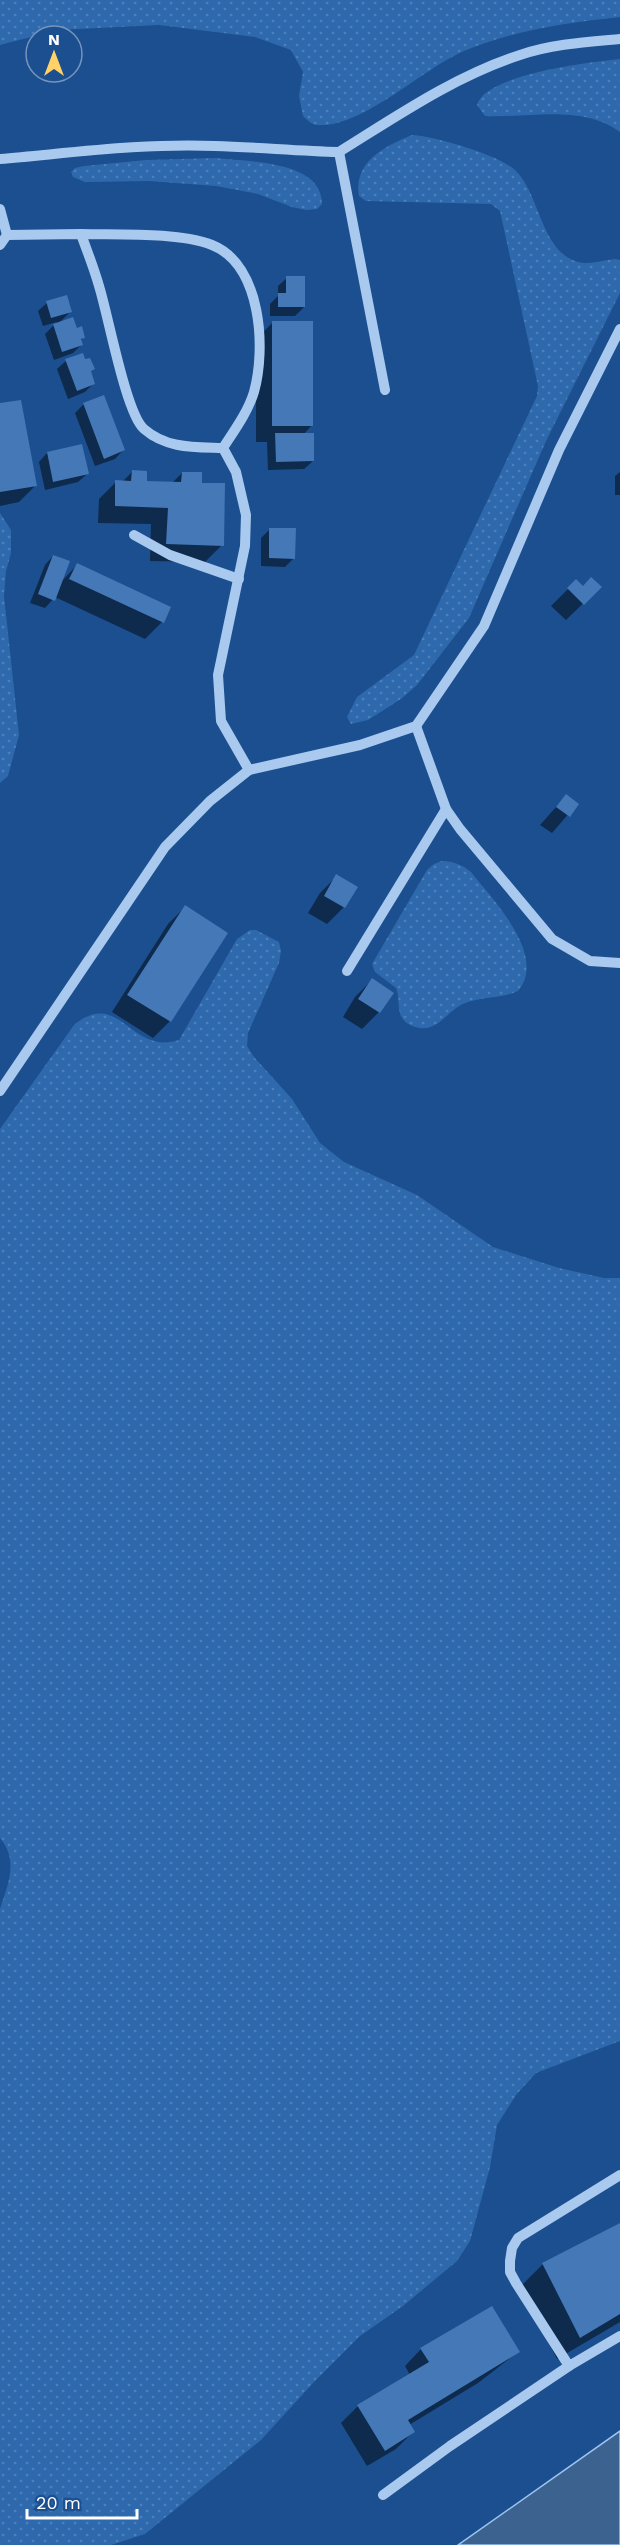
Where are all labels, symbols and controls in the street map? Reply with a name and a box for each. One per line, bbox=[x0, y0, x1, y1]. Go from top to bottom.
north arrow bbox=[24, 24, 84, 84]
text: N bbox=[48, 30, 60, 49]
scale bar bbox=[27, 2482, 136, 2520]
text: 20 m bbox=[36, 2492, 81, 2513]

